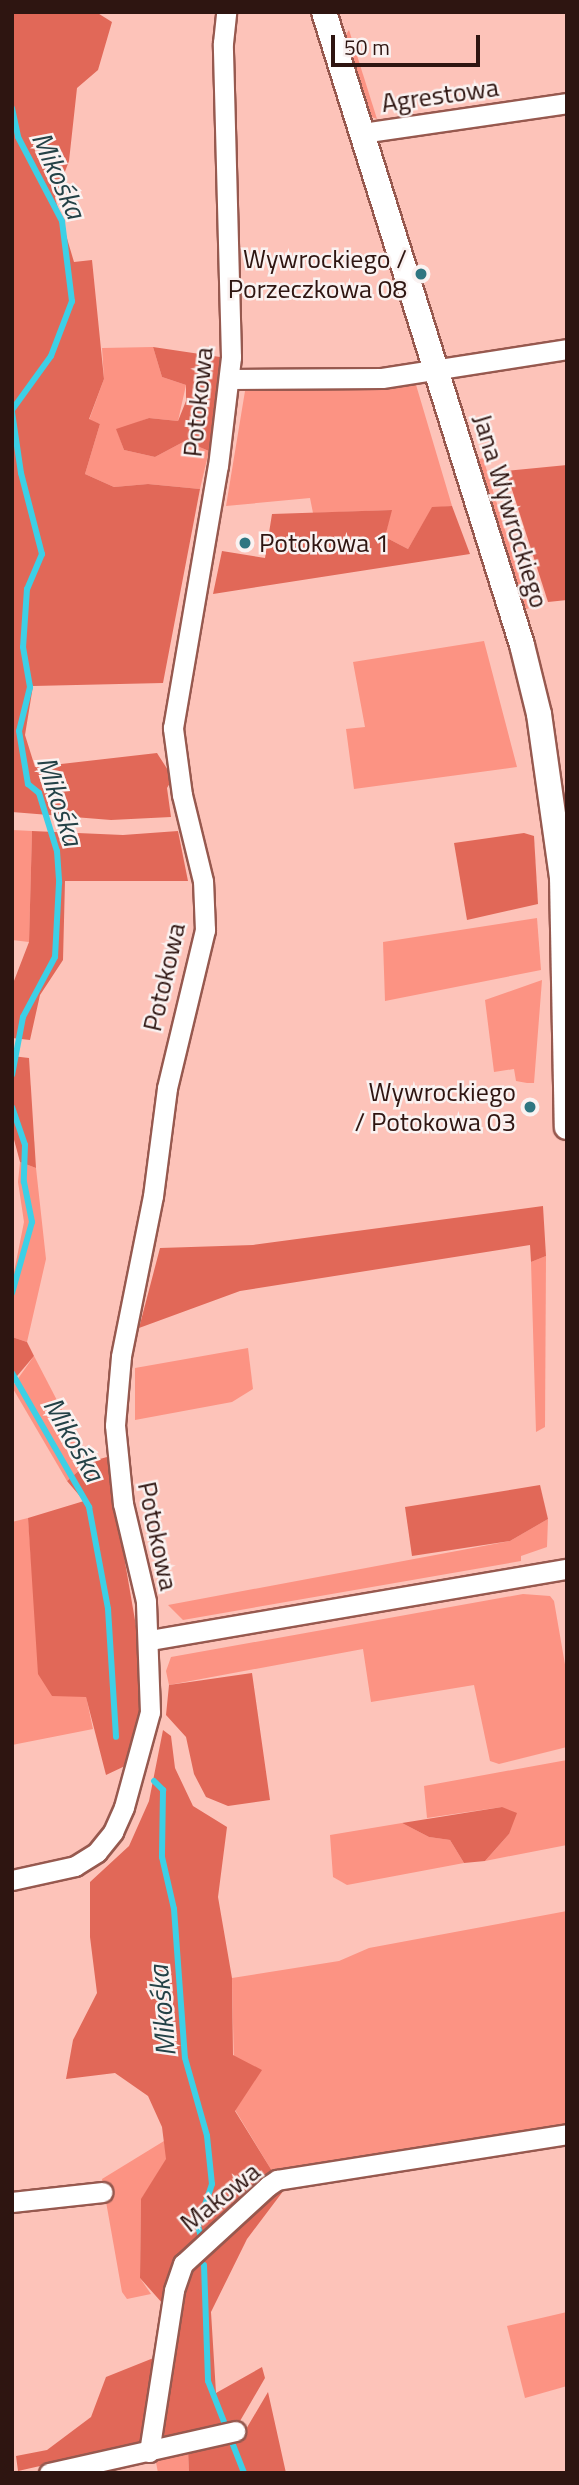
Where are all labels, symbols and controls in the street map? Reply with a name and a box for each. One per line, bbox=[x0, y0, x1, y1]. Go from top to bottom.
scale bar bbox=[334, 21, 483, 65]
text: 50 m bbox=[344, 31, 390, 63]
street label: Agrestowa bbox=[379, 71, 501, 119]
water label: Mikośka bbox=[25, 126, 93, 224]
place label: Wywrockiego / Porzeczkowa 08 bbox=[228, 243, 407, 304]
marker: Wywrockiego / Porzeczkowa 08 bbox=[413, 266, 429, 282]
street label: Potokowa bbox=[177, 346, 219, 458]
street label: Jana Wywrockiego bbox=[467, 410, 555, 612]
place label: Potokowa 1 bbox=[259, 527, 389, 559]
marker: Potokowa 1 bbox=[237, 535, 253, 551]
water label: Mikośka bbox=[30, 752, 90, 850]
street label: Potokowa bbox=[136, 920, 192, 1034]
place label: Wywrockiego / Potokowa 03 bbox=[355, 1076, 516, 1138]
marker: Wywrockiego / Potokowa 03 bbox=[522, 1099, 538, 1115]
water label: Mikośka bbox=[37, 1391, 111, 1487]
street label: Potokowa bbox=[131, 1479, 185, 1593]
water label: Mikośka bbox=[141, 1964, 183, 2058]
street label: Makowa bbox=[174, 2156, 266, 2238]

